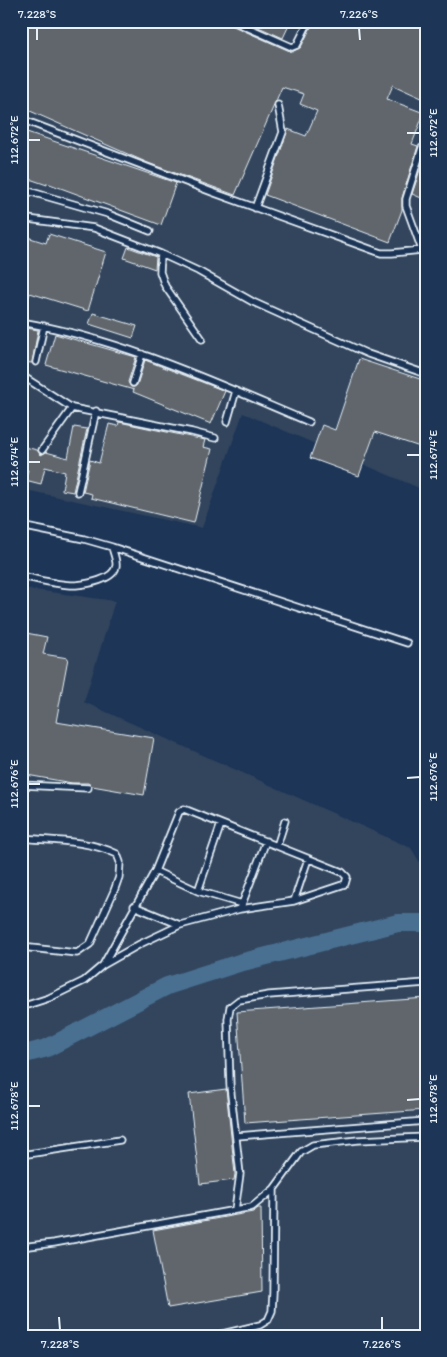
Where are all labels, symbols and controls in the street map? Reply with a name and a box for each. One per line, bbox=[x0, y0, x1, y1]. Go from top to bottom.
text: 7.228°S bbox=[18, 7, 56, 21]
text: 7.226°S bbox=[340, 7, 378, 21]
text: 112.672°E bbox=[426, 108, 440, 158]
text: 112.672°E bbox=[7, 115, 21, 165]
text: 112.674°E bbox=[426, 430, 440, 480]
text: 112.674°E bbox=[7, 437, 21, 487]
text: 112.676°E bbox=[426, 752, 440, 802]
text: 112.676°E bbox=[7, 759, 21, 809]
text: 112.678°E bbox=[426, 1074, 440, 1124]
text: 112.678°E bbox=[7, 1081, 21, 1131]
text: 7.228°S bbox=[41, 1337, 79, 1351]
text: 7.226°S bbox=[363, 1337, 401, 1351]

